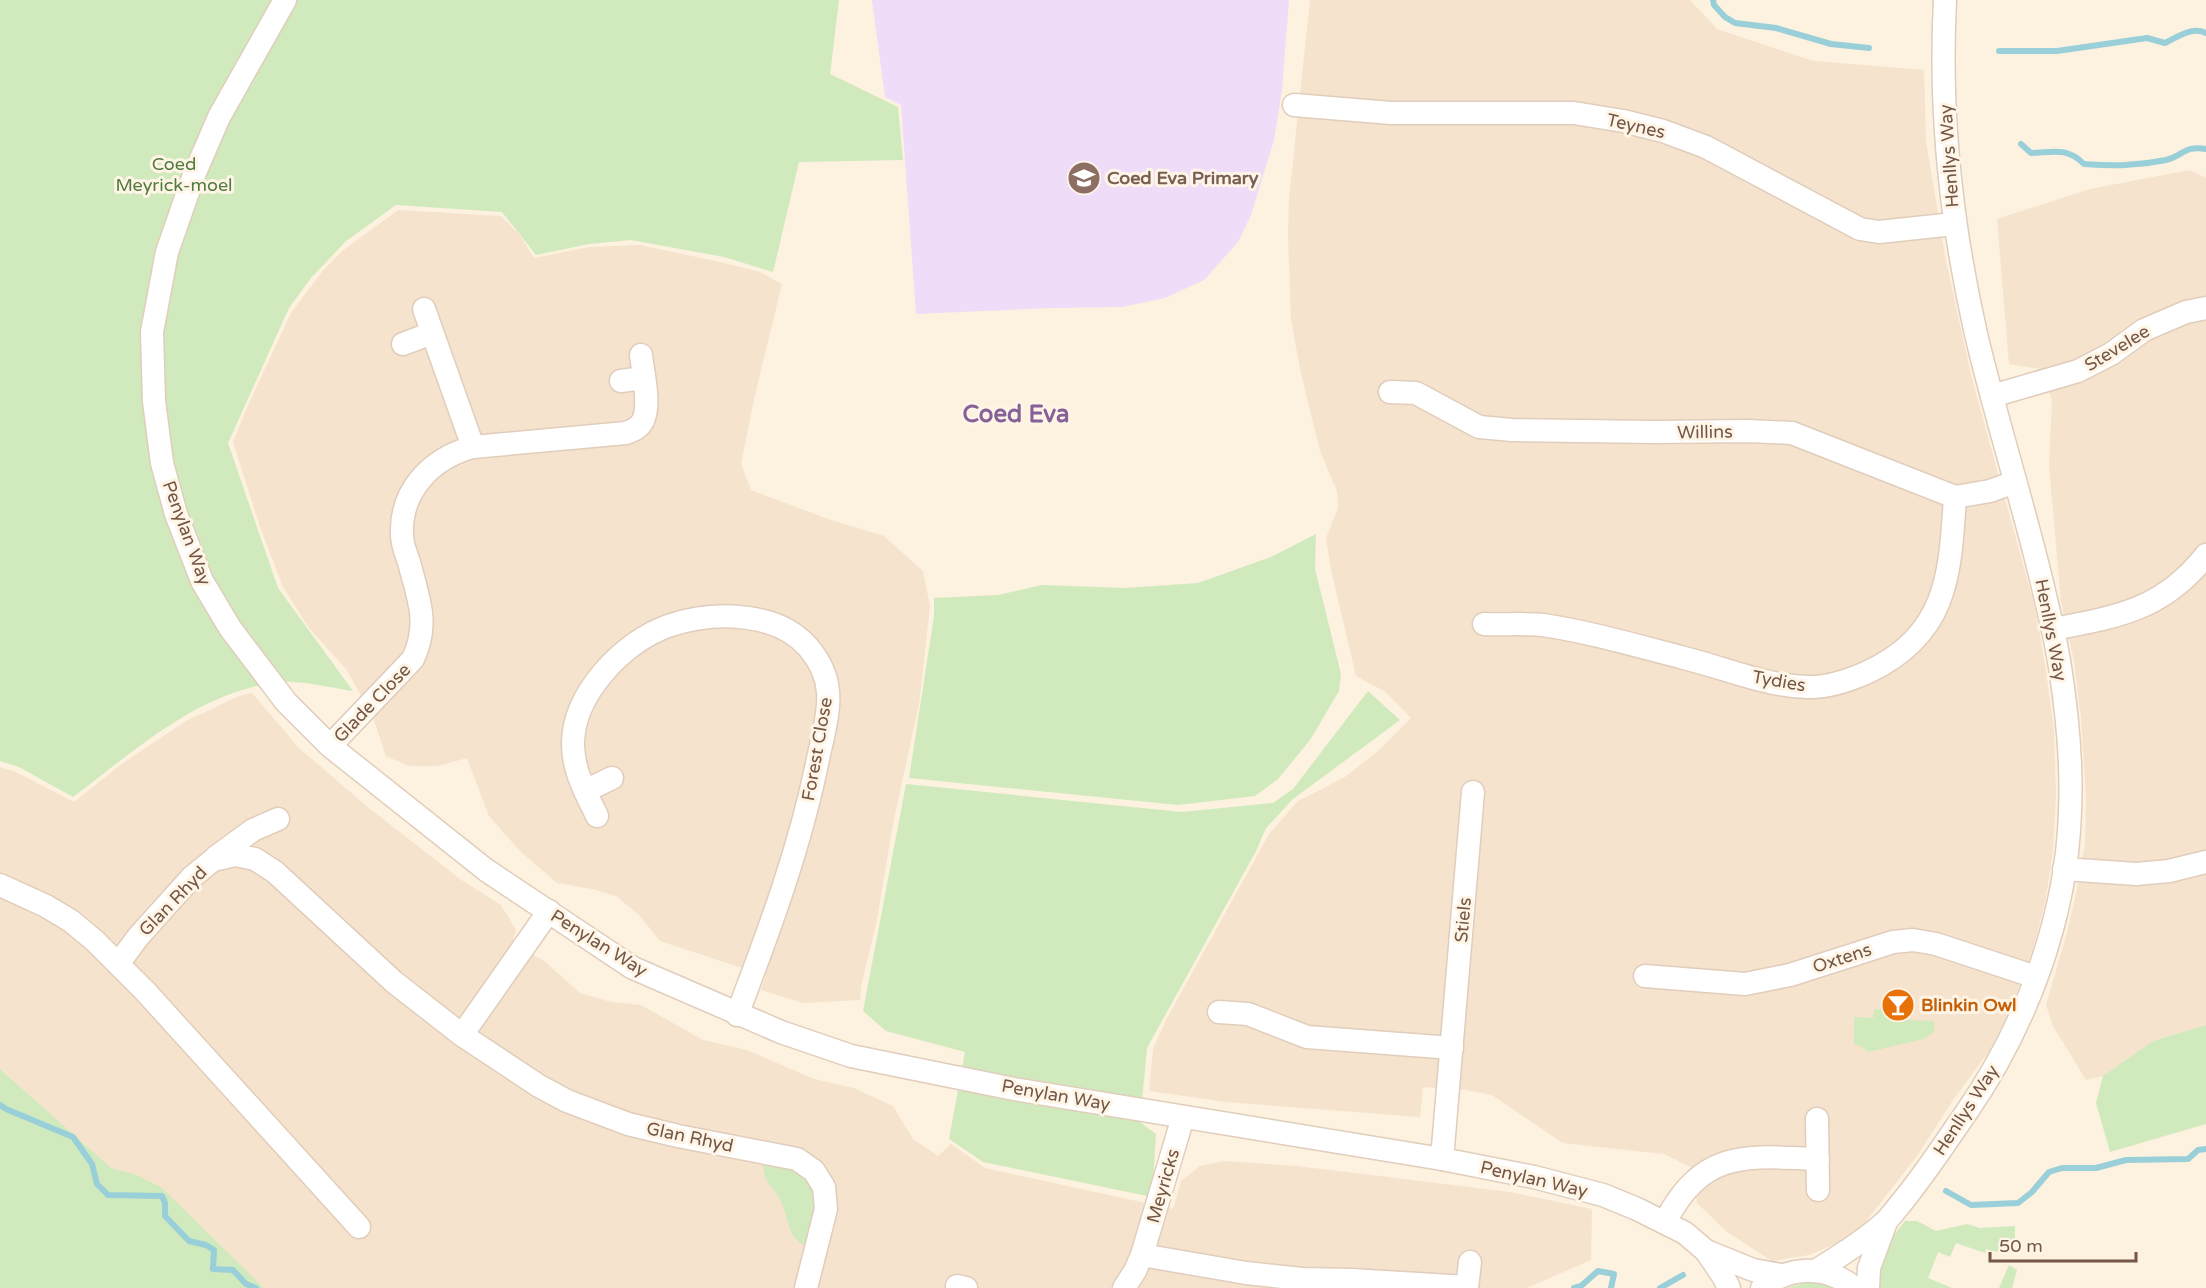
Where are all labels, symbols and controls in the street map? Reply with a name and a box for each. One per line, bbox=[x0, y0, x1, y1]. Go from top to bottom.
street label: Henllys Way bbox=[1934, 103, 1964, 208]
street label: Teynes bbox=[1605, 109, 1667, 143]
park label: Coed Meyrick-moel bbox=[115, 153, 233, 196]
school or university icon: Coed Eva Primary bbox=[1066, 160, 1102, 196]
place label: Coed Eva Primary bbox=[1107, 167, 1259, 189]
street label: Stevelee bbox=[2080, 320, 2154, 376]
district label: Coed Eva bbox=[963, 400, 1069, 429]
street label: Willins bbox=[1677, 421, 1733, 443]
street label: Penylan Way bbox=[158, 478, 216, 589]
street label: Henllys Way bbox=[2030, 577, 2072, 683]
street label: Glade Close bbox=[329, 659, 415, 747]
street label: Tydies bbox=[1751, 665, 1807, 697]
street label: Forest Close bbox=[797, 695, 837, 803]
street label: Glan Rhyd bbox=[134, 862, 212, 940]
street label: Stiels bbox=[1450, 896, 1476, 944]
street label: Penylan Way bbox=[547, 905, 652, 982]
street label: Oxtens bbox=[1810, 938, 1874, 978]
bar icon: Blinkin Owl bbox=[1880, 987, 1916, 1023]
place label: Blinkin Owl bbox=[1921, 994, 2017, 1016]
street label: Henllys Way bbox=[1929, 1060, 2004, 1159]
street label: Penylan Way bbox=[1000, 1075, 1112, 1115]
street label: Glan Rhyd bbox=[644, 1117, 736, 1157]
street label: Meyricks bbox=[1142, 1146, 1184, 1226]
street label: Penylan Way bbox=[1478, 1156, 1590, 1202]
scale bar bbox=[1990, 1225, 2136, 1263]
text: 50 m bbox=[1999, 1235, 2043, 1257]

